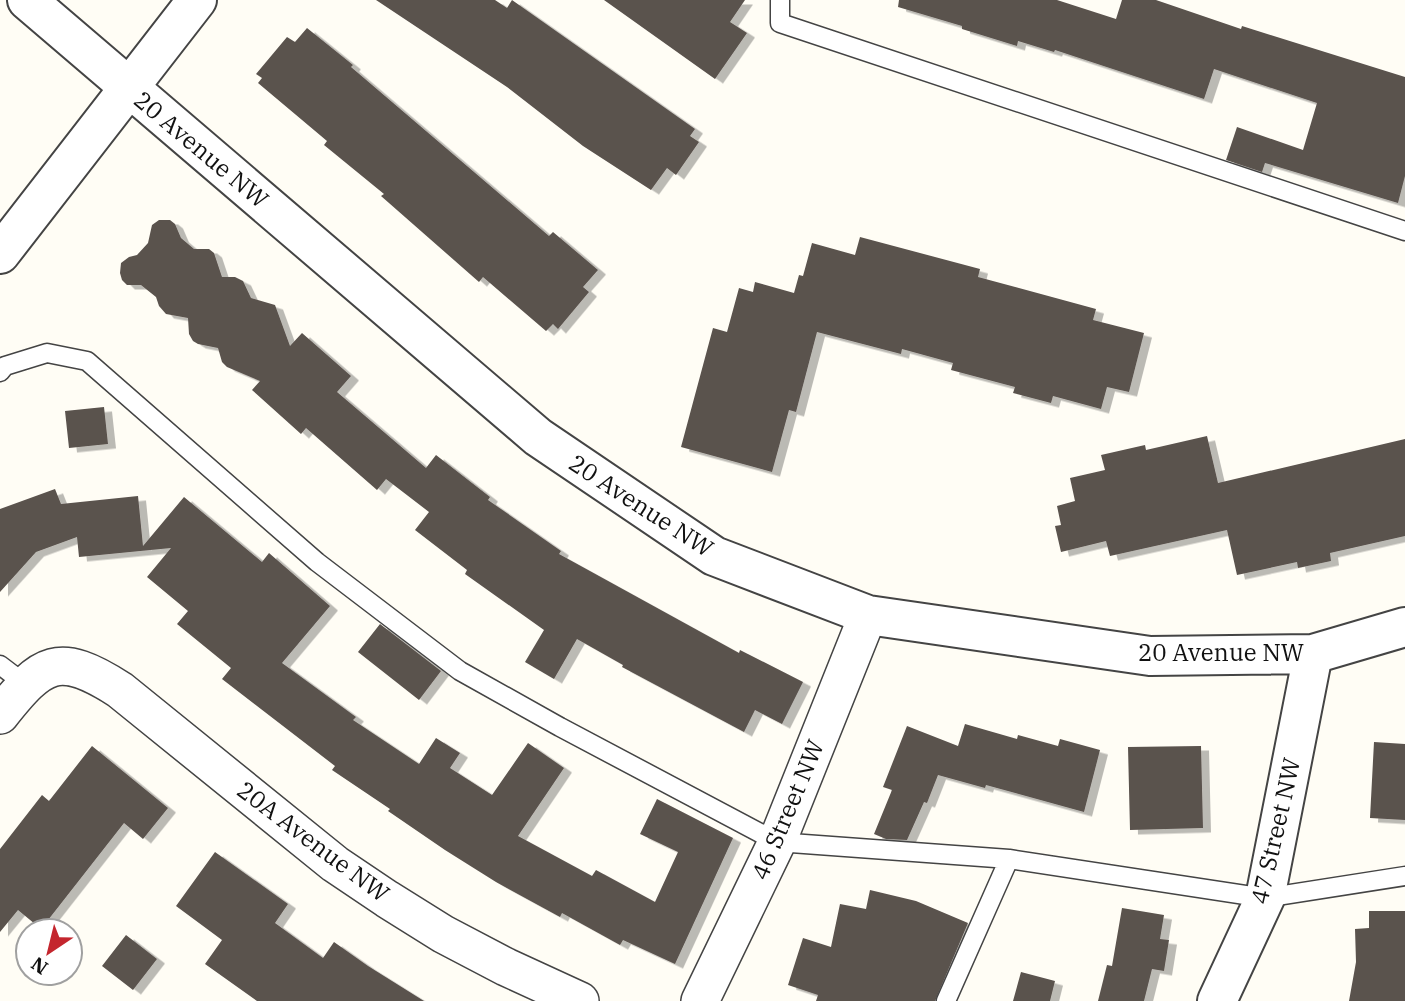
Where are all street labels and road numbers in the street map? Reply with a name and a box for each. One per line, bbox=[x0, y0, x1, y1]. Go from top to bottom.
street label: 20 Avenue NW bbox=[128, 84, 276, 215]
street label: 20 Avenue NW bbox=[563, 446, 720, 564]
street label: 20 Avenue NW bbox=[1138, 636, 1304, 668]
street label: 46 Street NW bbox=[743, 735, 831, 885]
street label: 47 Street NW bbox=[1243, 754, 1307, 907]
street label: 20A Avenue NW bbox=[231, 773, 396, 909]

